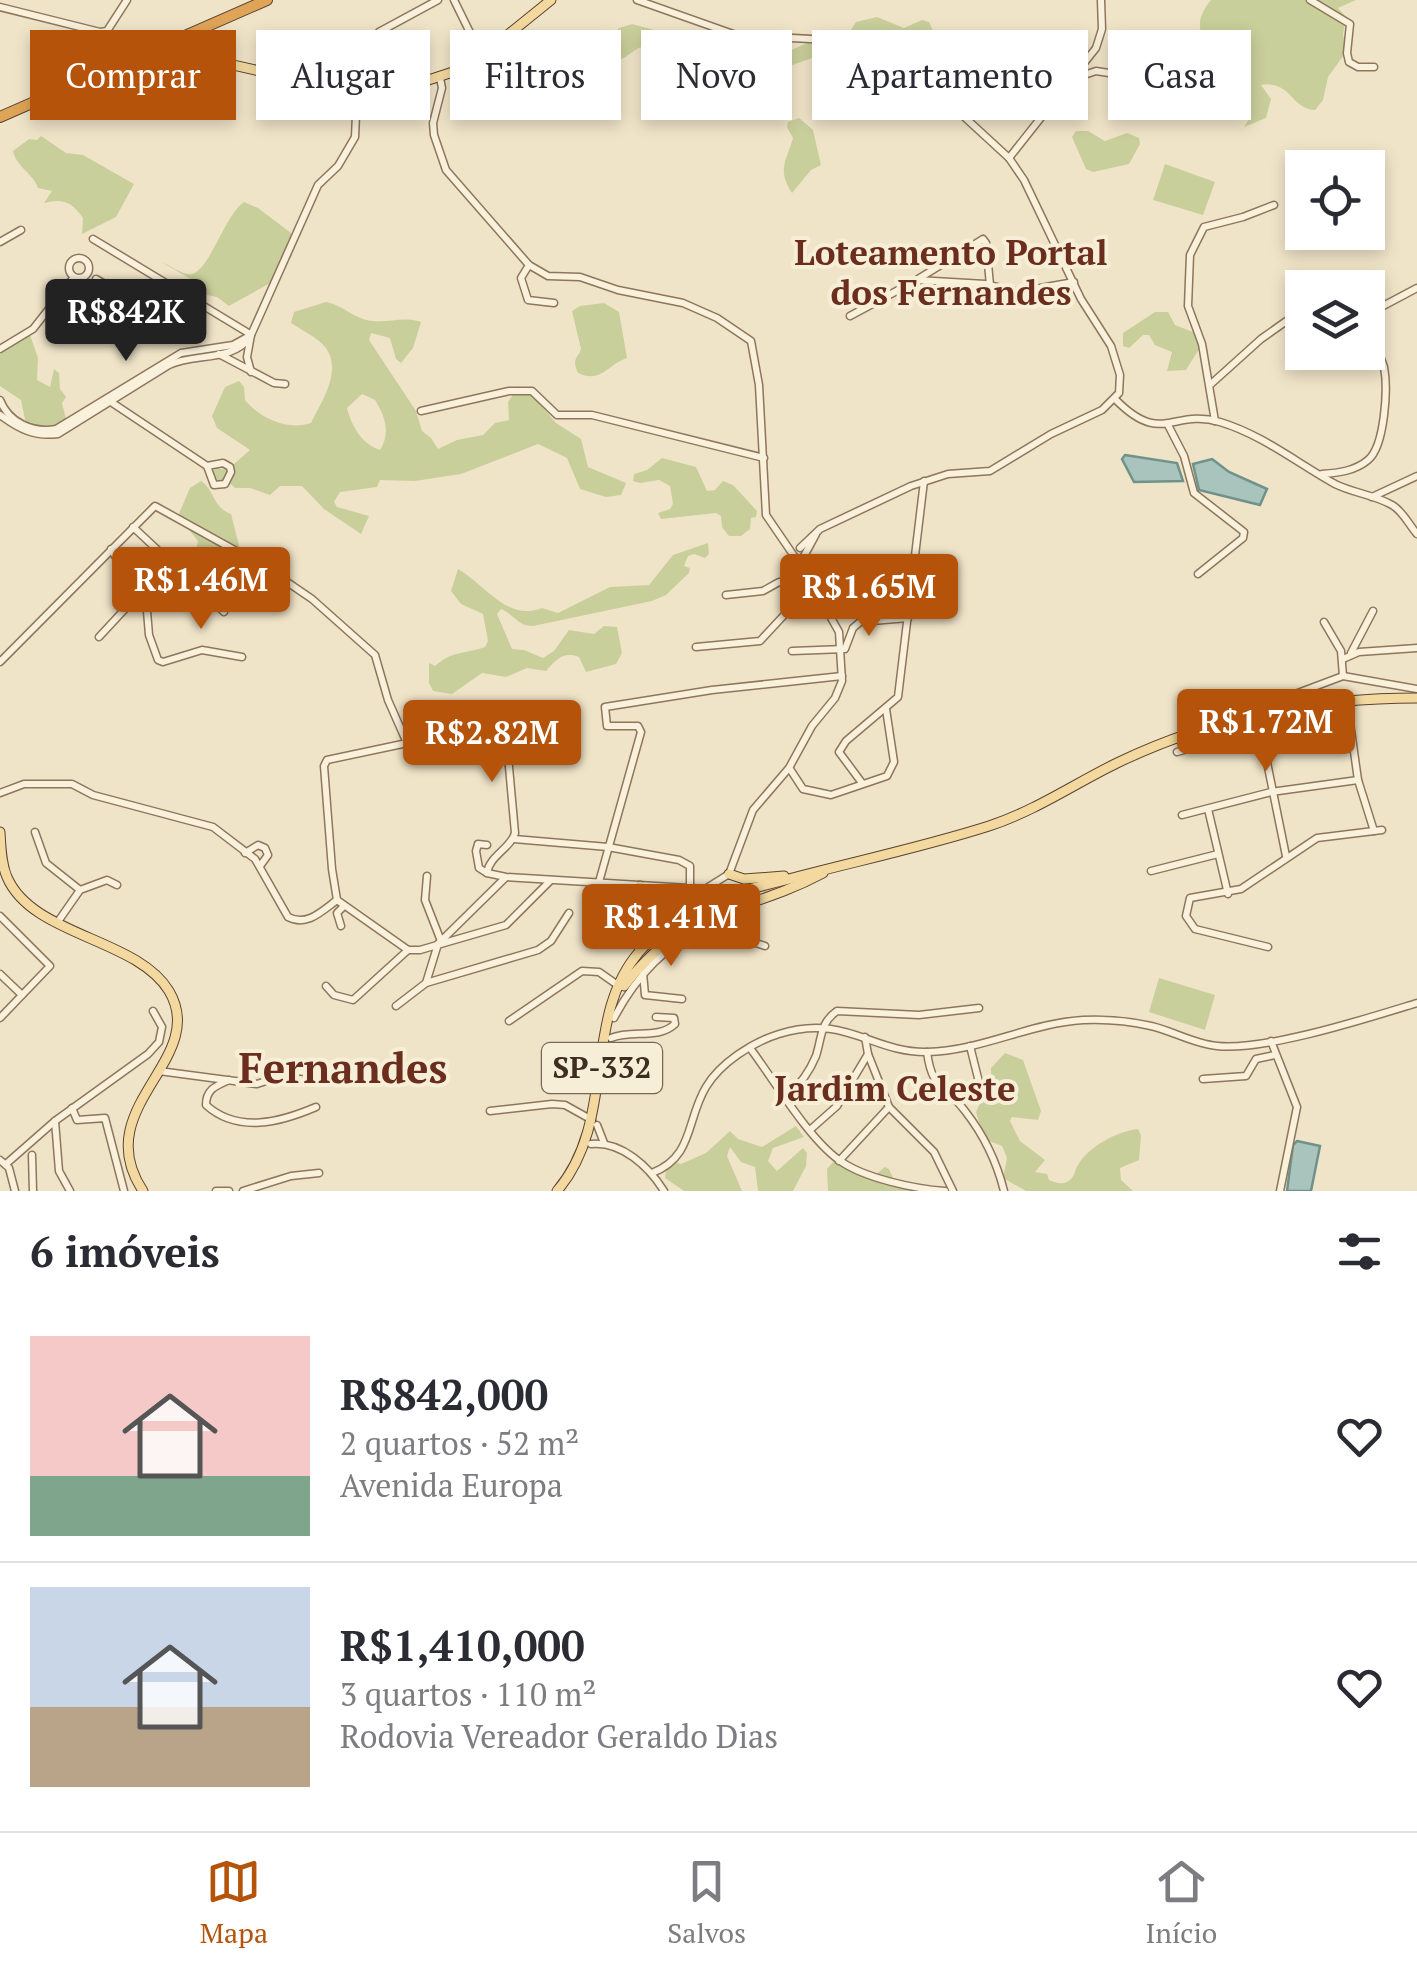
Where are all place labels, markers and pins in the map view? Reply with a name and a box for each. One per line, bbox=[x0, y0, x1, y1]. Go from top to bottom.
pin: R$842K bbox=[45, 279, 207, 364]
pin: R$1.46M bbox=[109, 547, 293, 632]
pin: R$1.65M bbox=[777, 554, 961, 639]
pin: R$1.72M bbox=[1174, 689, 1358, 774]
pin: R$2.82M bbox=[400, 700, 584, 785]
pin: R$1.41M bbox=[579, 884, 763, 969]

